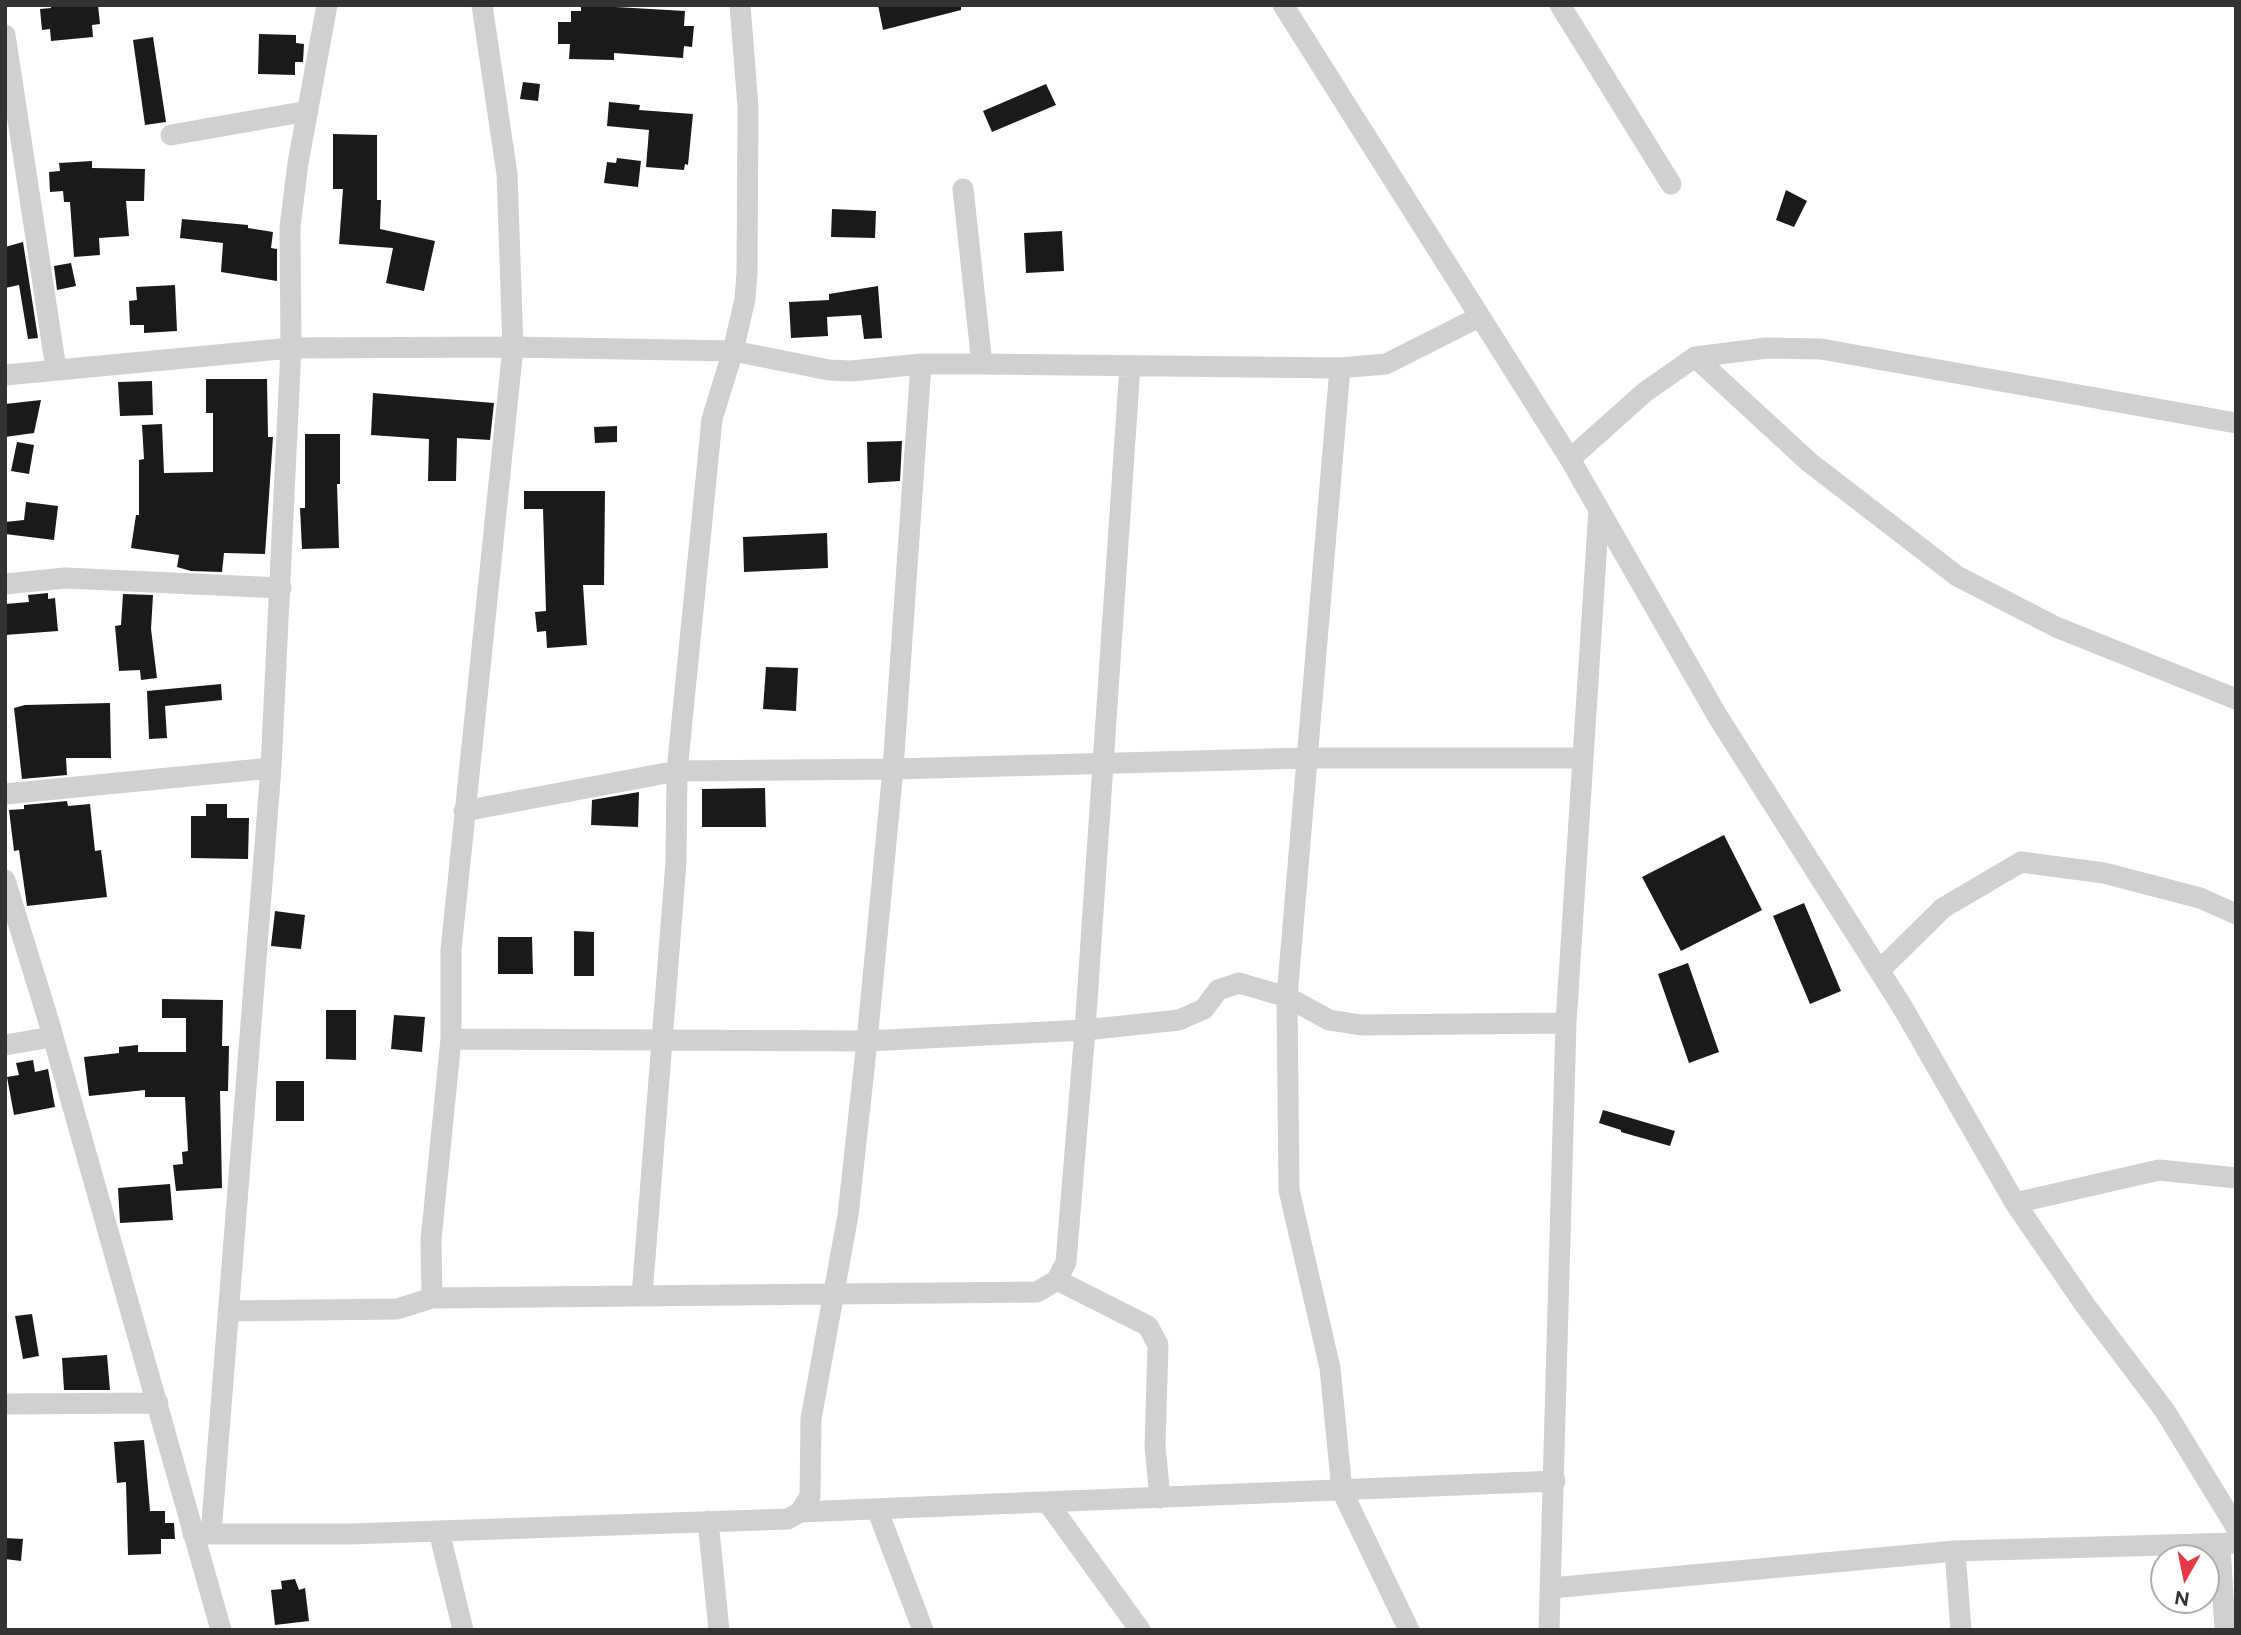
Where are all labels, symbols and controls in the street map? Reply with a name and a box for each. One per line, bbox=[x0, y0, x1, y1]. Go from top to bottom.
north arrow bbox=[2150, 1544, 2220, 1614]
text: N bbox=[2173, 1586, 2191, 1611]

